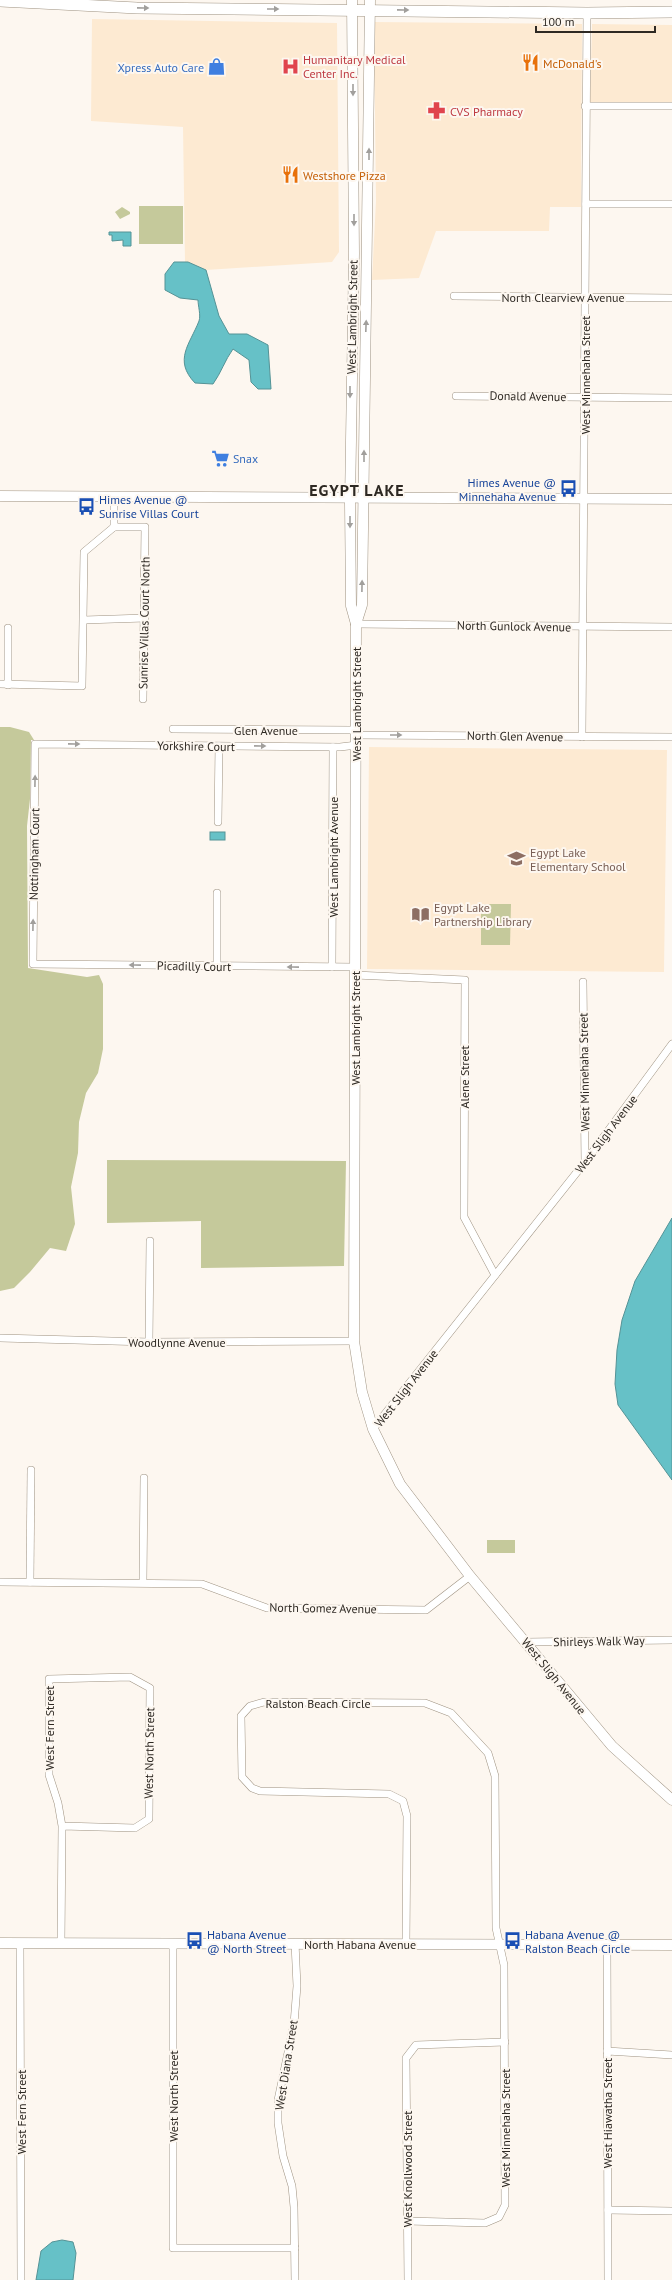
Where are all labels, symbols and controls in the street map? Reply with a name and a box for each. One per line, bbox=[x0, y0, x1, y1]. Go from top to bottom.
one-way arrow bbox=[137, 5, 150, 11]
one-way arrow bbox=[267, 6, 280, 12]
one-way arrow bbox=[397, 7, 410, 13]
scale bar bbox=[536, 8, 655, 34]
text: 100 m bbox=[542, 14, 575, 29]
place label: Humanitary Medical Center Inc. bbox=[303, 52, 406, 81]
restaurant icon: McDonald's bbox=[520, 53, 540, 73]
hospital icon: Humanitary Medical Center Inc. bbox=[280, 56, 300, 76]
place label: McDonald's bbox=[543, 56, 602, 71]
shop icon: Xpress Auto Care bbox=[207, 57, 227, 77]
place label: Xpress Auto Care bbox=[117, 60, 204, 75]
one-way arrow bbox=[350, 84, 356, 97]
pharmacy icon: CVS Pharmacy bbox=[427, 101, 447, 121]
place label: CVS Pharmacy bbox=[450, 104, 523, 119]
one-way arrow bbox=[366, 147, 372, 160]
restaurant icon: Westshore Pizza bbox=[280, 165, 300, 185]
place label: Westshore Pizza bbox=[303, 168, 386, 183]
one-way arrow bbox=[351, 214, 357, 227]
street label: West Lambright Street bbox=[344, 260, 360, 374]
street label: North Clearview Avenue bbox=[501, 290, 625, 305]
street label: West Minnehaha Street bbox=[578, 316, 593, 434]
one-way arrow bbox=[362, 320, 369, 332]
one-way arrow bbox=[347, 386, 353, 399]
street label: Donald Avenue bbox=[489, 388, 567, 404]
supermarket icon: Snax bbox=[210, 448, 230, 468]
one-way arrow bbox=[361, 449, 367, 462]
place label: Snax bbox=[233, 451, 258, 466]
place label: Himes Avenue @ Minnehaha Avenue bbox=[459, 475, 556, 504]
bus stop icon: Himes Avenue @ Minnehaha Avenue bbox=[559, 479, 579, 499]
district label: EGYPT LAKE bbox=[309, 480, 405, 500]
place label: Himes Avenue @ Sunrise Villas Court bbox=[99, 492, 199, 521]
bus stop icon: Himes Avenue @ Sunrise Villas Court bbox=[76, 496, 96, 516]
one-way arrow bbox=[347, 516, 353, 529]
street label: Sunrise Villas Court North bbox=[135, 557, 153, 689]
one-way arrow bbox=[359, 579, 365, 592]
street label: North Gunlock Avenue bbox=[457, 618, 571, 634]
street label: West Lambright Street bbox=[349, 647, 364, 761]
street label: Glen Avenue bbox=[234, 723, 298, 738]
street label: North Glen Avenue bbox=[467, 728, 563, 744]
one-way arrow bbox=[390, 732, 403, 738]
street label: Yorkshire Court bbox=[157, 738, 235, 754]
one-way arrow bbox=[68, 741, 81, 747]
one-way arrow bbox=[254, 743, 267, 749]
one-way arrow bbox=[32, 774, 38, 787]
street label: West Lambright Avenue bbox=[326, 797, 341, 917]
street label: Nottingham Court bbox=[26, 808, 42, 900]
place label: Egypt Lake Elementary School bbox=[530, 845, 626, 874]
school or university icon: Egypt Lake Elementary School bbox=[507, 849, 527, 869]
place label: Egypt Lake Partnership Library bbox=[434, 900, 532, 929]
library icon: Egypt Lake Partnership Library bbox=[411, 904, 431, 924]
one-way arrow bbox=[30, 918, 36, 931]
street label: Picadilly Court bbox=[157, 958, 231, 974]
one-way arrow bbox=[128, 962, 141, 968]
one-way arrow bbox=[286, 964, 299, 970]
street label: West Lambright Street bbox=[348, 971, 363, 1085]
street label: West Minnehaha Street bbox=[575, 1013, 593, 1131]
street label: Alene Street bbox=[457, 1045, 472, 1109]
street label: West Sligh Avenue bbox=[572, 1092, 640, 1176]
street label: Woodlynne Avenue bbox=[128, 1335, 226, 1350]
street label: West Sligh Avenue bbox=[371, 1346, 441, 1430]
street label: North Gomez Avenue bbox=[269, 1600, 377, 1616]
street label: Shirleys Walk Way bbox=[553, 1633, 645, 1649]
street label: West Sligh Avenue bbox=[519, 1635, 589, 1717]
street label: West Fern Street bbox=[42, 1686, 57, 1770]
street label: Ralston Beach Circle bbox=[265, 1696, 371, 1711]
street label: West North Street bbox=[141, 1707, 157, 1799]
place label: Habana Avenue @ North Street bbox=[207, 1927, 286, 1956]
place label: Habana Avenue @ Ralston Beach Circle bbox=[525, 1927, 630, 1956]
bus stop icon: Habana Avenue @ North Street bbox=[184, 1931, 204, 1951]
bus stop icon: Habana Avenue @ Ralston Beach Circle bbox=[502, 1931, 522, 1951]
street label: North Habana Avenue bbox=[304, 1937, 416, 1952]
street label: West Diana Street bbox=[271, 2019, 301, 2111]
street label: West North Street bbox=[166, 2050, 181, 2142]
street label: West Hiawatha Street bbox=[600, 2058, 615, 2168]
street label: West Minnehaha Street bbox=[498, 2069, 513, 2187]
street label: West Fern Street bbox=[14, 2070, 29, 2154]
street label: West Knollwood Street bbox=[400, 2111, 415, 2227]

